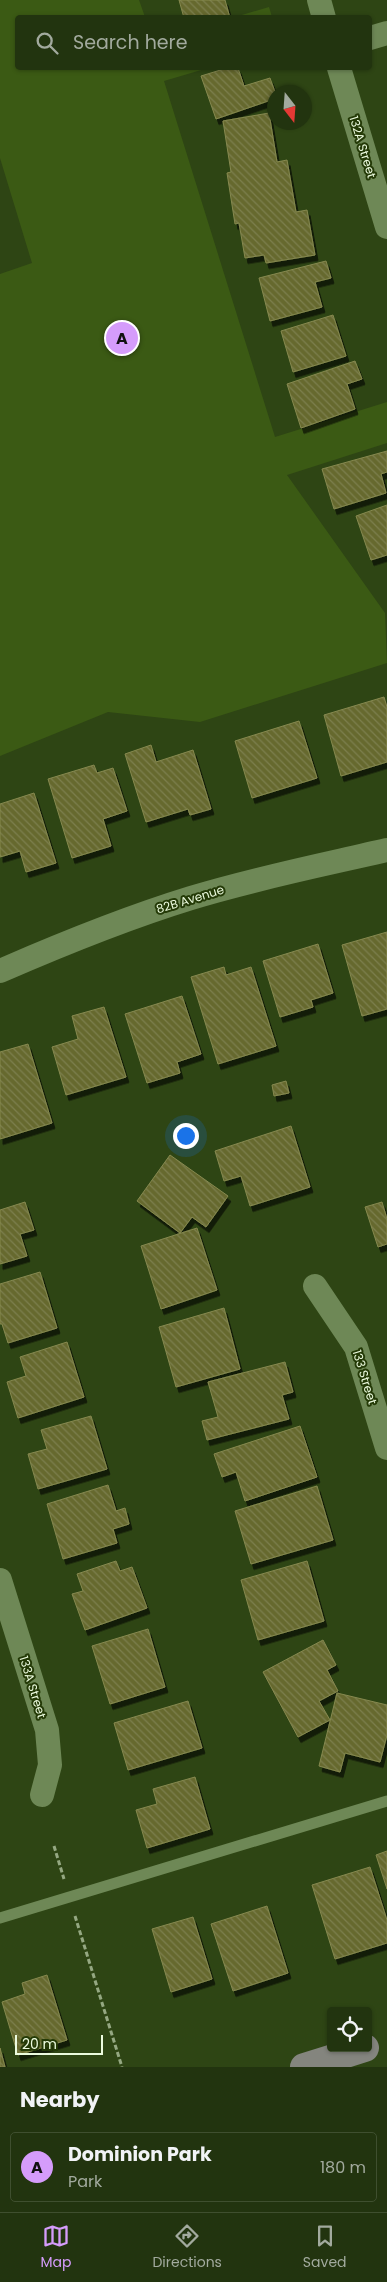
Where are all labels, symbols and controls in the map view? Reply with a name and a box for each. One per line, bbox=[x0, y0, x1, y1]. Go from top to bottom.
search box bbox=[15, 15, 372, 70]
icon: search bbox=[33, 29, 61, 57]
text: Search here bbox=[73, 29, 187, 56]
north arrow bbox=[267, 85, 312, 130]
street label: 132A Street bbox=[345, 114, 381, 180]
pin: A bbox=[106, 319, 138, 357]
street label: 82B Avenue bbox=[154, 881, 226, 917]
your location bbox=[173, 1123, 199, 1149]
street label: 133 Street bbox=[349, 1348, 381, 1406]
street label: 133A Street bbox=[15, 1654, 51, 1720]
map controls bbox=[327, 2007, 372, 2052]
button: locate bbox=[327, 2007, 372, 2052]
scale bar bbox=[15, 2032, 102, 2055]
text: 20 m bbox=[22, 2034, 57, 2054]
text: Nearby bbox=[20, 2085, 100, 2114]
text: Dominion Park bbox=[68, 2141, 212, 2168]
text: A bbox=[31, 2156, 43, 2179]
text: 180 m bbox=[320, 2156, 366, 2179]
text: Park bbox=[68, 2170, 102, 2193]
tab: Map bbox=[40, 2222, 71, 2273]
tab: Directions bbox=[152, 2222, 222, 2273]
tab: Saved bbox=[303, 2222, 347, 2273]

